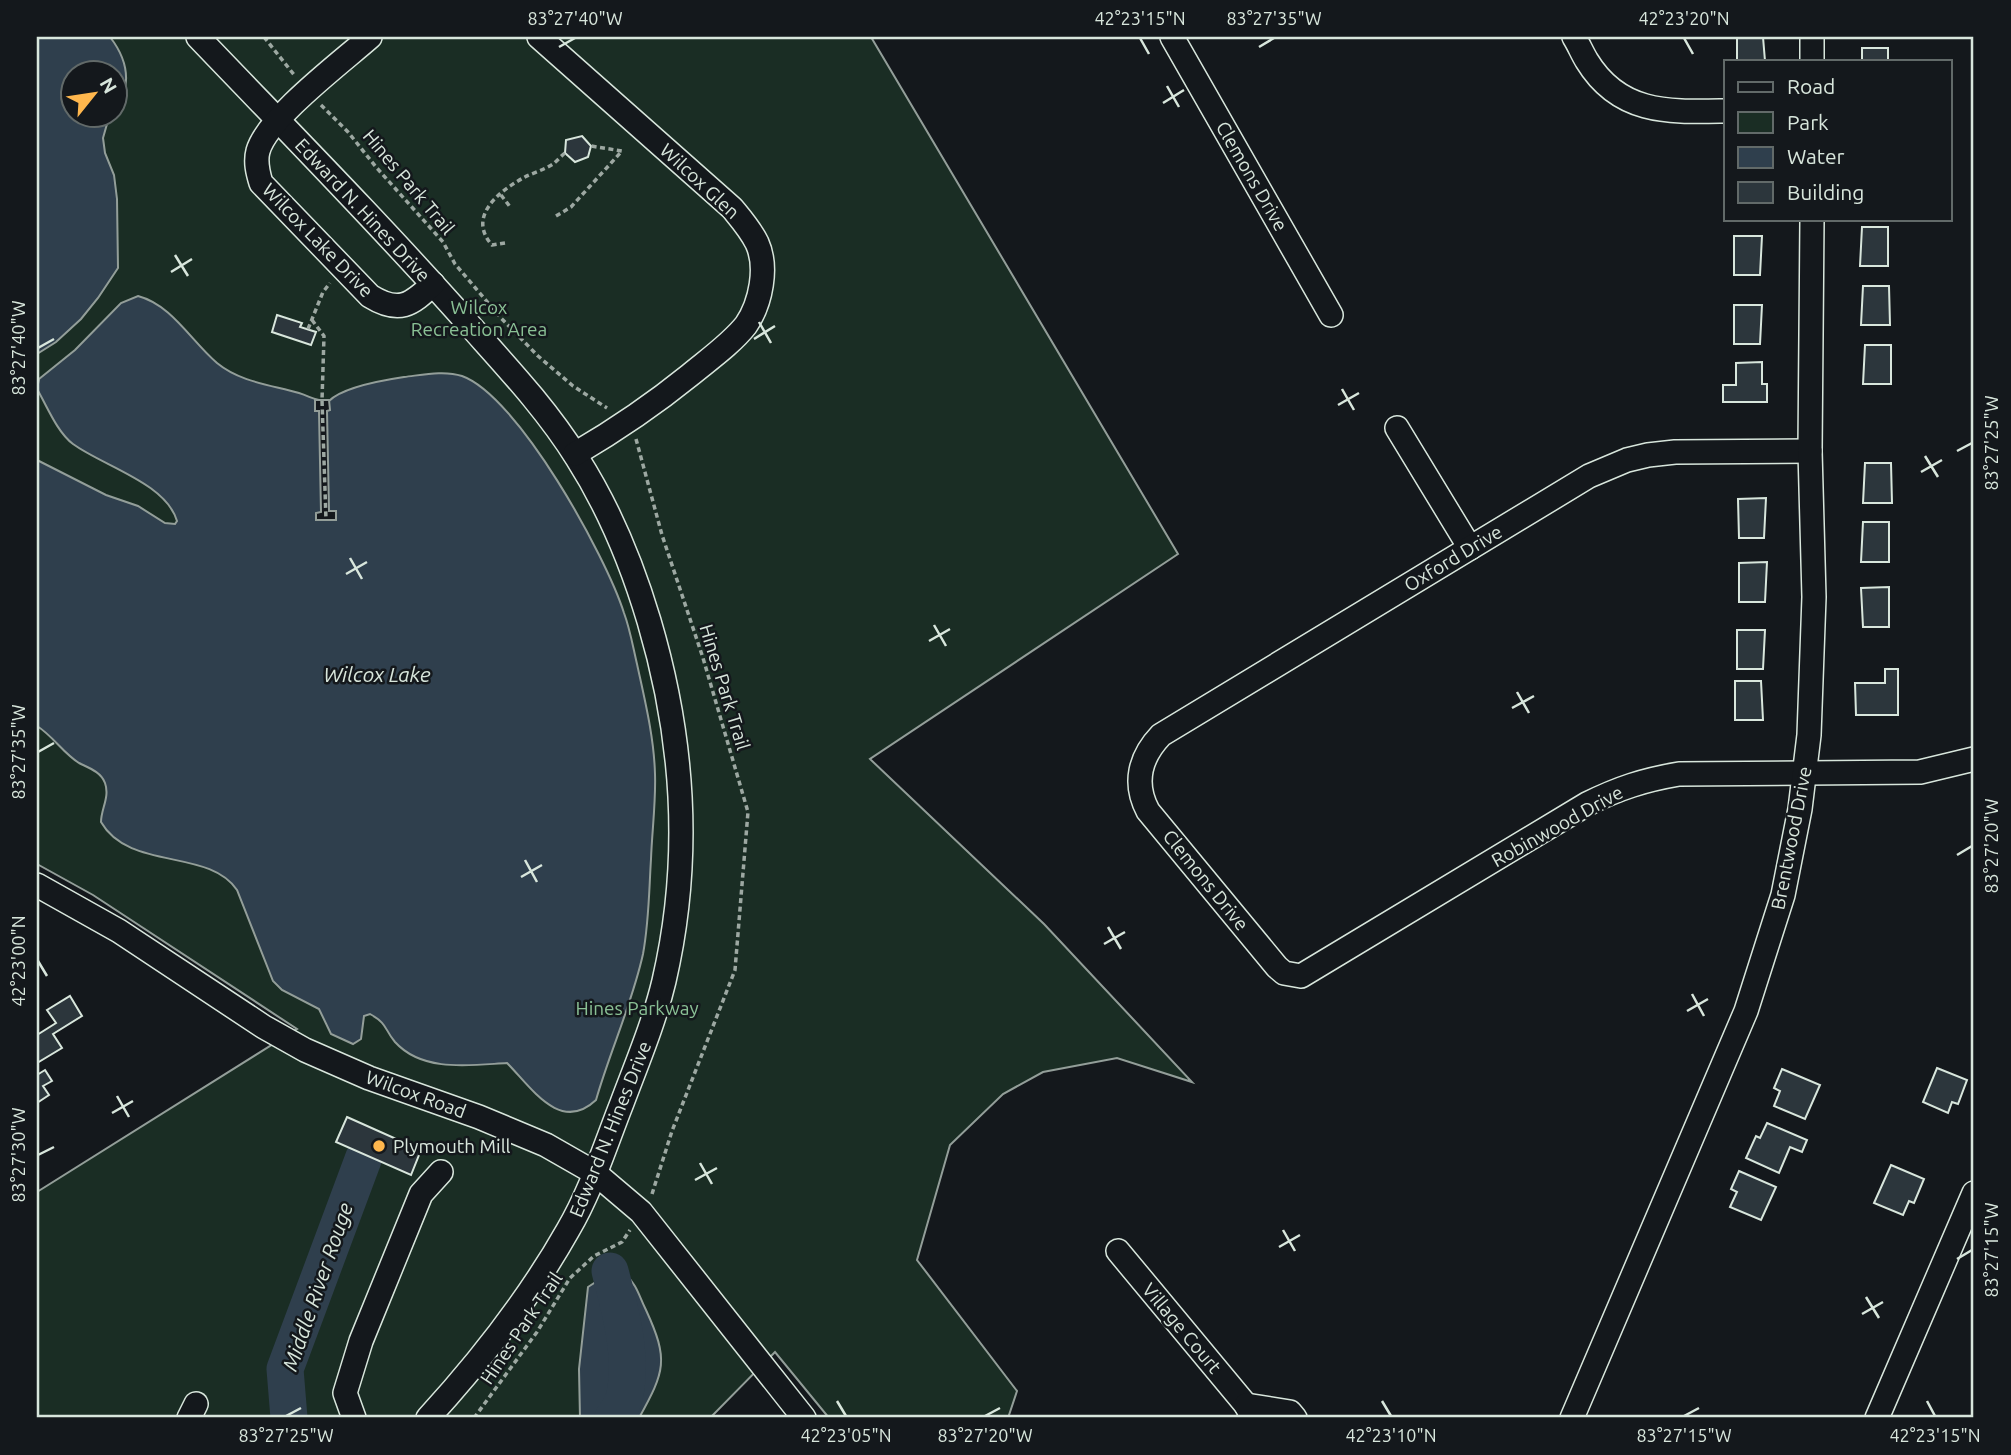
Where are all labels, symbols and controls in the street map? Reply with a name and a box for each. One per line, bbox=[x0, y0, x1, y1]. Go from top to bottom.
text: 83°27'40"W bbox=[527, 8, 623, 28]
text: 42°23'15"N bbox=[1094, 8, 1186, 28]
text: 83°27'35"W bbox=[1226, 8, 1322, 28]
text: 42°23'20"N bbox=[1638, 8, 1730, 28]
north arrow bbox=[60, 60, 130, 130]
legend bbox=[1724, 60, 1952, 220]
text: N bbox=[96, 74, 122, 97]
text: Road bbox=[1787, 74, 1835, 98]
text: Park bbox=[1787, 110, 1829, 134]
street label: Clemons Drive bbox=[1212, 117, 1292, 235]
street label: Hines Park Trail bbox=[359, 125, 459, 239]
street label: Edward N. Hines Drive bbox=[291, 134, 435, 286]
street label: Wilcox Glen bbox=[656, 139, 744, 223]
text: Water bbox=[1787, 144, 1845, 168]
street label: Wilcox Lake Drive bbox=[258, 179, 378, 301]
text: Building bbox=[1787, 180, 1864, 204]
park label: Wilcox Recreation Area bbox=[411, 296, 547, 340]
text: 83°27'40"W bbox=[8, 300, 28, 396]
text: 83°27'25"W bbox=[1981, 395, 2001, 491]
street label: Oxford Drive bbox=[1400, 520, 1506, 596]
street label: Hines Park Trail bbox=[695, 621, 755, 753]
water label: Wilcox Lake bbox=[323, 662, 431, 686]
text: 83°27'35"W bbox=[8, 704, 28, 800]
street label: Brentwood Drive bbox=[1766, 765, 1816, 911]
street label: Robinwood Drive bbox=[1487, 781, 1627, 871]
text: 83°27'20"W bbox=[1981, 798, 2001, 894]
street label: Clemons Drive bbox=[1159, 825, 1253, 935]
text: 42°23'00"N bbox=[8, 915, 28, 1007]
park label: Hines Parkway bbox=[575, 997, 699, 1019]
street label: Edward N. Hines Drive bbox=[565, 1038, 655, 1220]
street label: Wilcox Road bbox=[363, 1066, 469, 1122]
text: 83°27'30"W bbox=[8, 1107, 28, 1203]
place label: Plymouth Mill bbox=[393, 1135, 511, 1157]
marker: Plymouth Mill bbox=[371, 1138, 387, 1154]
water label: Middle River Rouge bbox=[277, 1199, 357, 1374]
text: 83°27'15"W bbox=[1981, 1202, 2001, 1298]
street label: Hines Park Trail bbox=[475, 1268, 567, 1388]
street label: Village Court bbox=[1138, 1278, 1226, 1378]
text: 83°27'25"W bbox=[238, 1425, 334, 1445]
text: 42°23'05"N bbox=[800, 1425, 892, 1445]
text: 83°27'20"W bbox=[937, 1425, 1033, 1445]
text: 42°23'10"N bbox=[1345, 1425, 1437, 1445]
text: 83°27'15"W bbox=[1636, 1425, 1732, 1445]
text: 42°23'15"N bbox=[1889, 1425, 1981, 1445]

